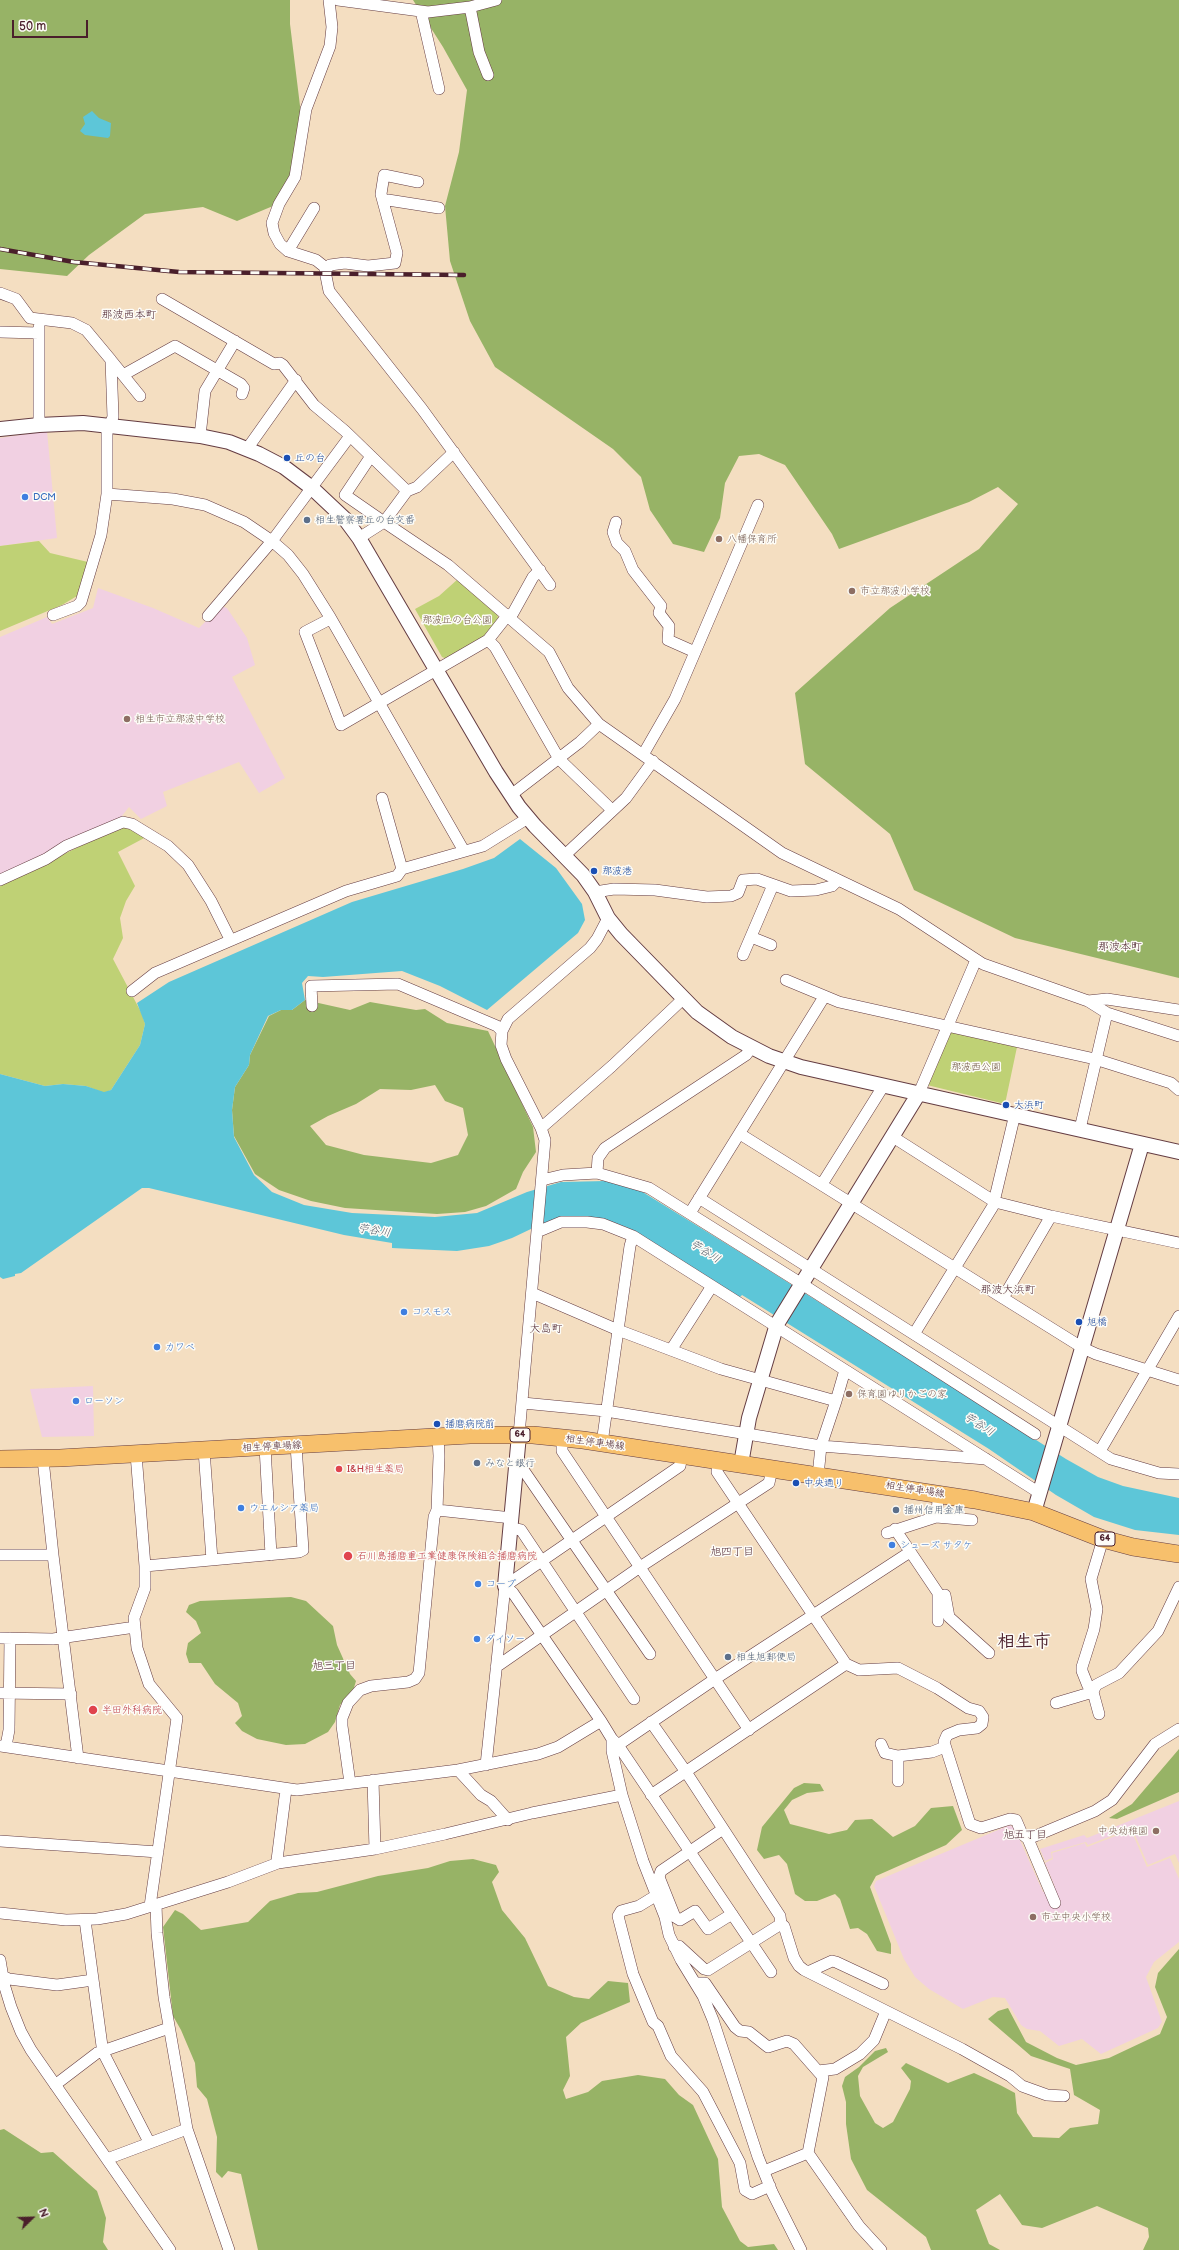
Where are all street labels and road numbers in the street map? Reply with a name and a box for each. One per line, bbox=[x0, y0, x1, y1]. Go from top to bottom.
road number: 64 bbox=[510, 1428, 530, 1442]
street label: 相生停車場線 bbox=[564, 1433, 626, 1453]
street label: 相生停車場線 bbox=[242, 1439, 302, 1455]
street label: 相生停車場線 bbox=[884, 1479, 946, 1501]
road number: 64 bbox=[1095, 1532, 1115, 1546]

